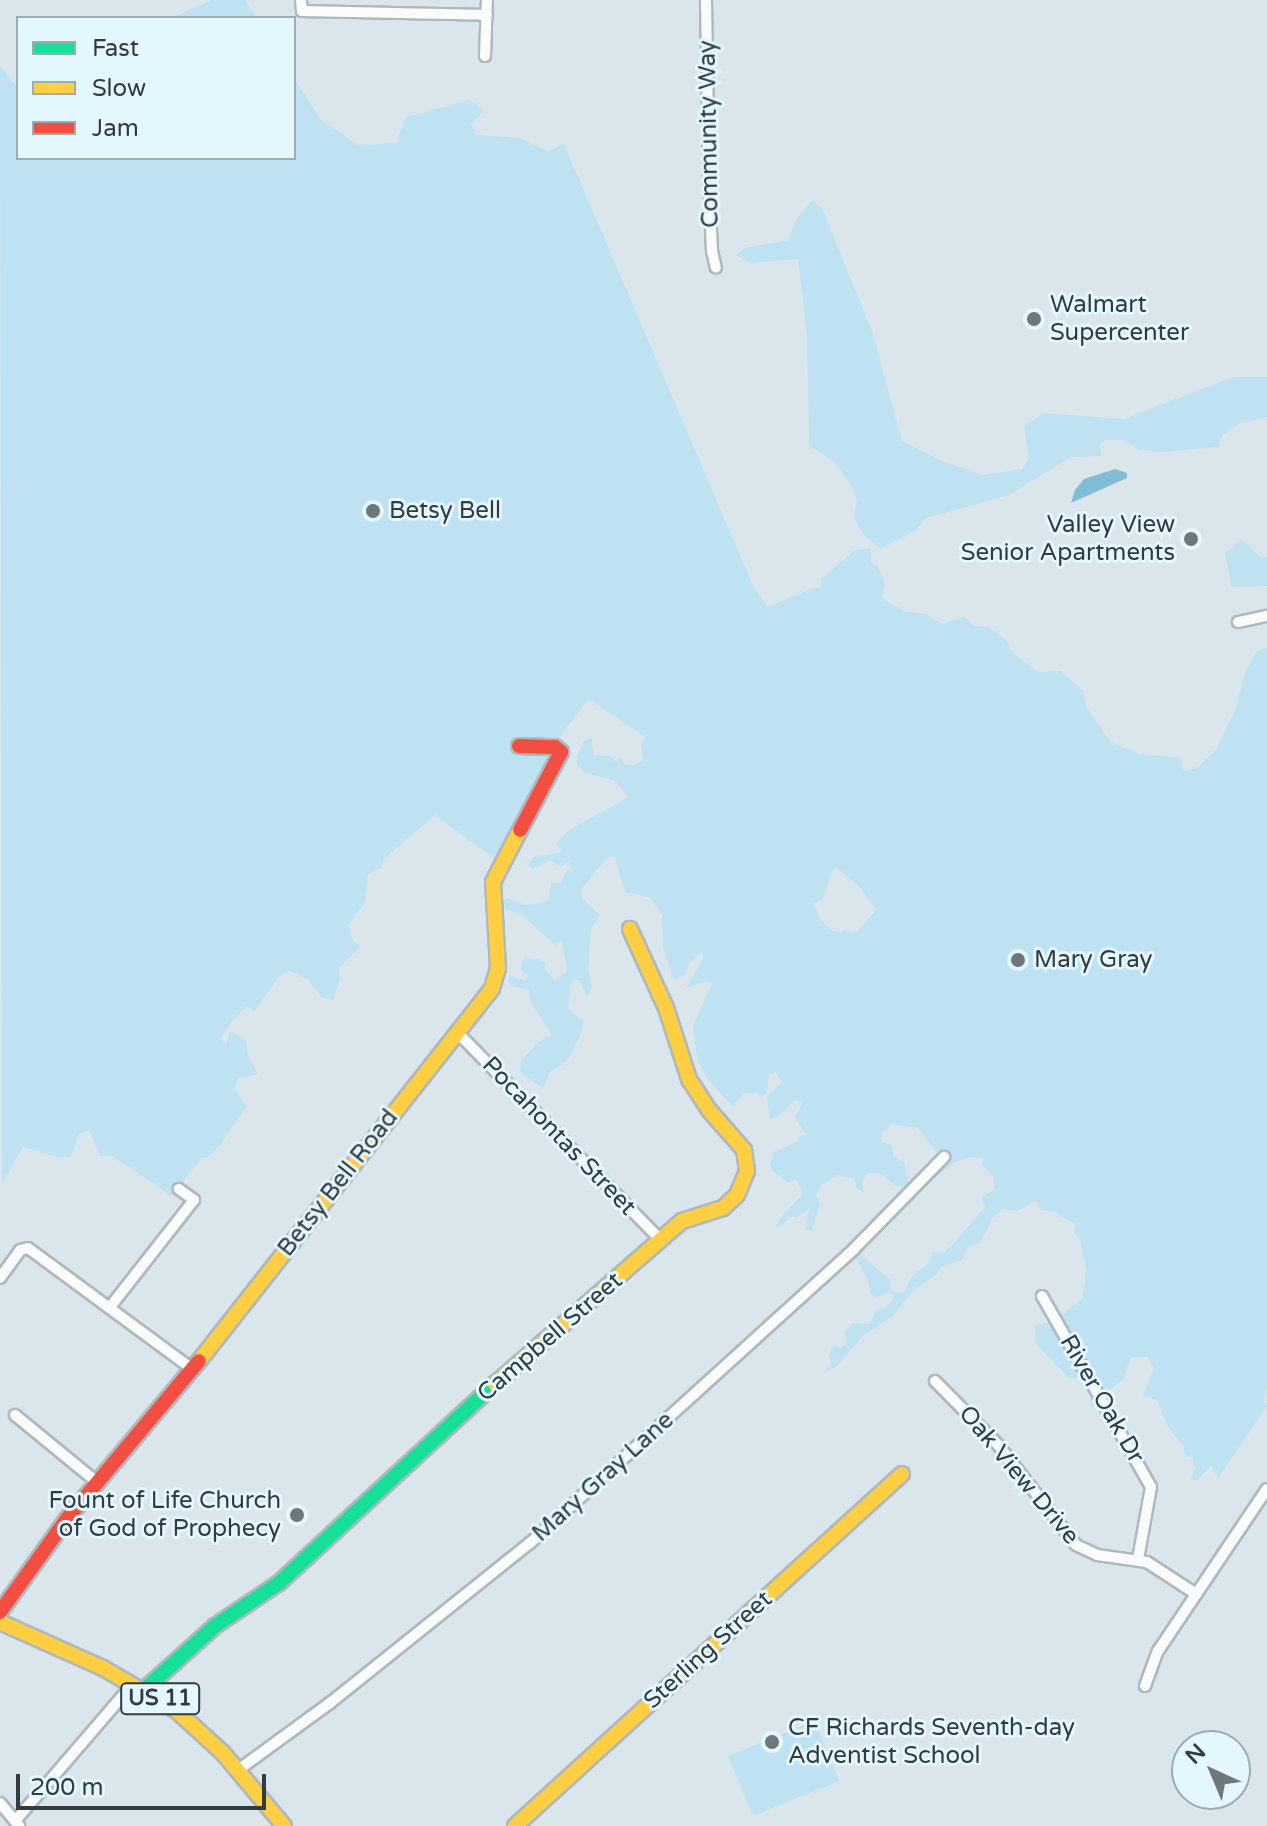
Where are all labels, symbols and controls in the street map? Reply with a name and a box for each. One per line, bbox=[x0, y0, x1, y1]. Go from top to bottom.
legend bbox=[16, 16, 296, 160]
text: Fast bbox=[92, 34, 139, 63]
street label: Community Way bbox=[693, 40, 725, 228]
text: Slow bbox=[92, 74, 146, 103]
text: Jam bbox=[92, 114, 139, 143]
place label: Walmart Supercenter bbox=[1050, 291, 1189, 347]
marker: Walmart Supercenter bbox=[1025, 310, 1043, 328]
place label: Betsy Bell bbox=[389, 497, 501, 525]
marker: Betsy Bell bbox=[364, 502, 382, 520]
place label: Valley View Senior Apartments bbox=[961, 511, 1175, 567]
marker: Valley View Senior Apartments bbox=[1182, 530, 1200, 548]
place label: Mary Gray bbox=[1034, 946, 1153, 974]
marker: Mary Gray bbox=[1009, 951, 1027, 969]
street label: Pocahontas Street bbox=[476, 1051, 642, 1221]
street label: Betsy Bell Road bbox=[272, 1104, 404, 1262]
street label: Campbell Street bbox=[472, 1266, 628, 1408]
street label: River Oak Dr bbox=[1054, 1330, 1150, 1468]
street label: Oak View Drive bbox=[953, 1400, 1085, 1550]
street label: Mary Gray Lane bbox=[526, 1406, 680, 1548]
place label: Fount of Life Church of God of Prophecy bbox=[48, 1487, 281, 1543]
marker: Fount of Life Church of God of Prophecy bbox=[288, 1506, 306, 1524]
street label: Sterling Street bbox=[638, 1585, 778, 1715]
road number: US 11 bbox=[120, 1681, 200, 1717]
place label: CF Richards Seventh-day Adventist School bbox=[788, 1714, 1075, 1770]
north arrow bbox=[1171, 1730, 1251, 1810]
marker: CF Richards Seventh-day Adventist School bbox=[763, 1733, 781, 1751]
text: N bbox=[1180, 1739, 1211, 1770]
scale bar bbox=[20, 1758, 270, 1808]
text: 200 m bbox=[30, 1773, 104, 1802]

